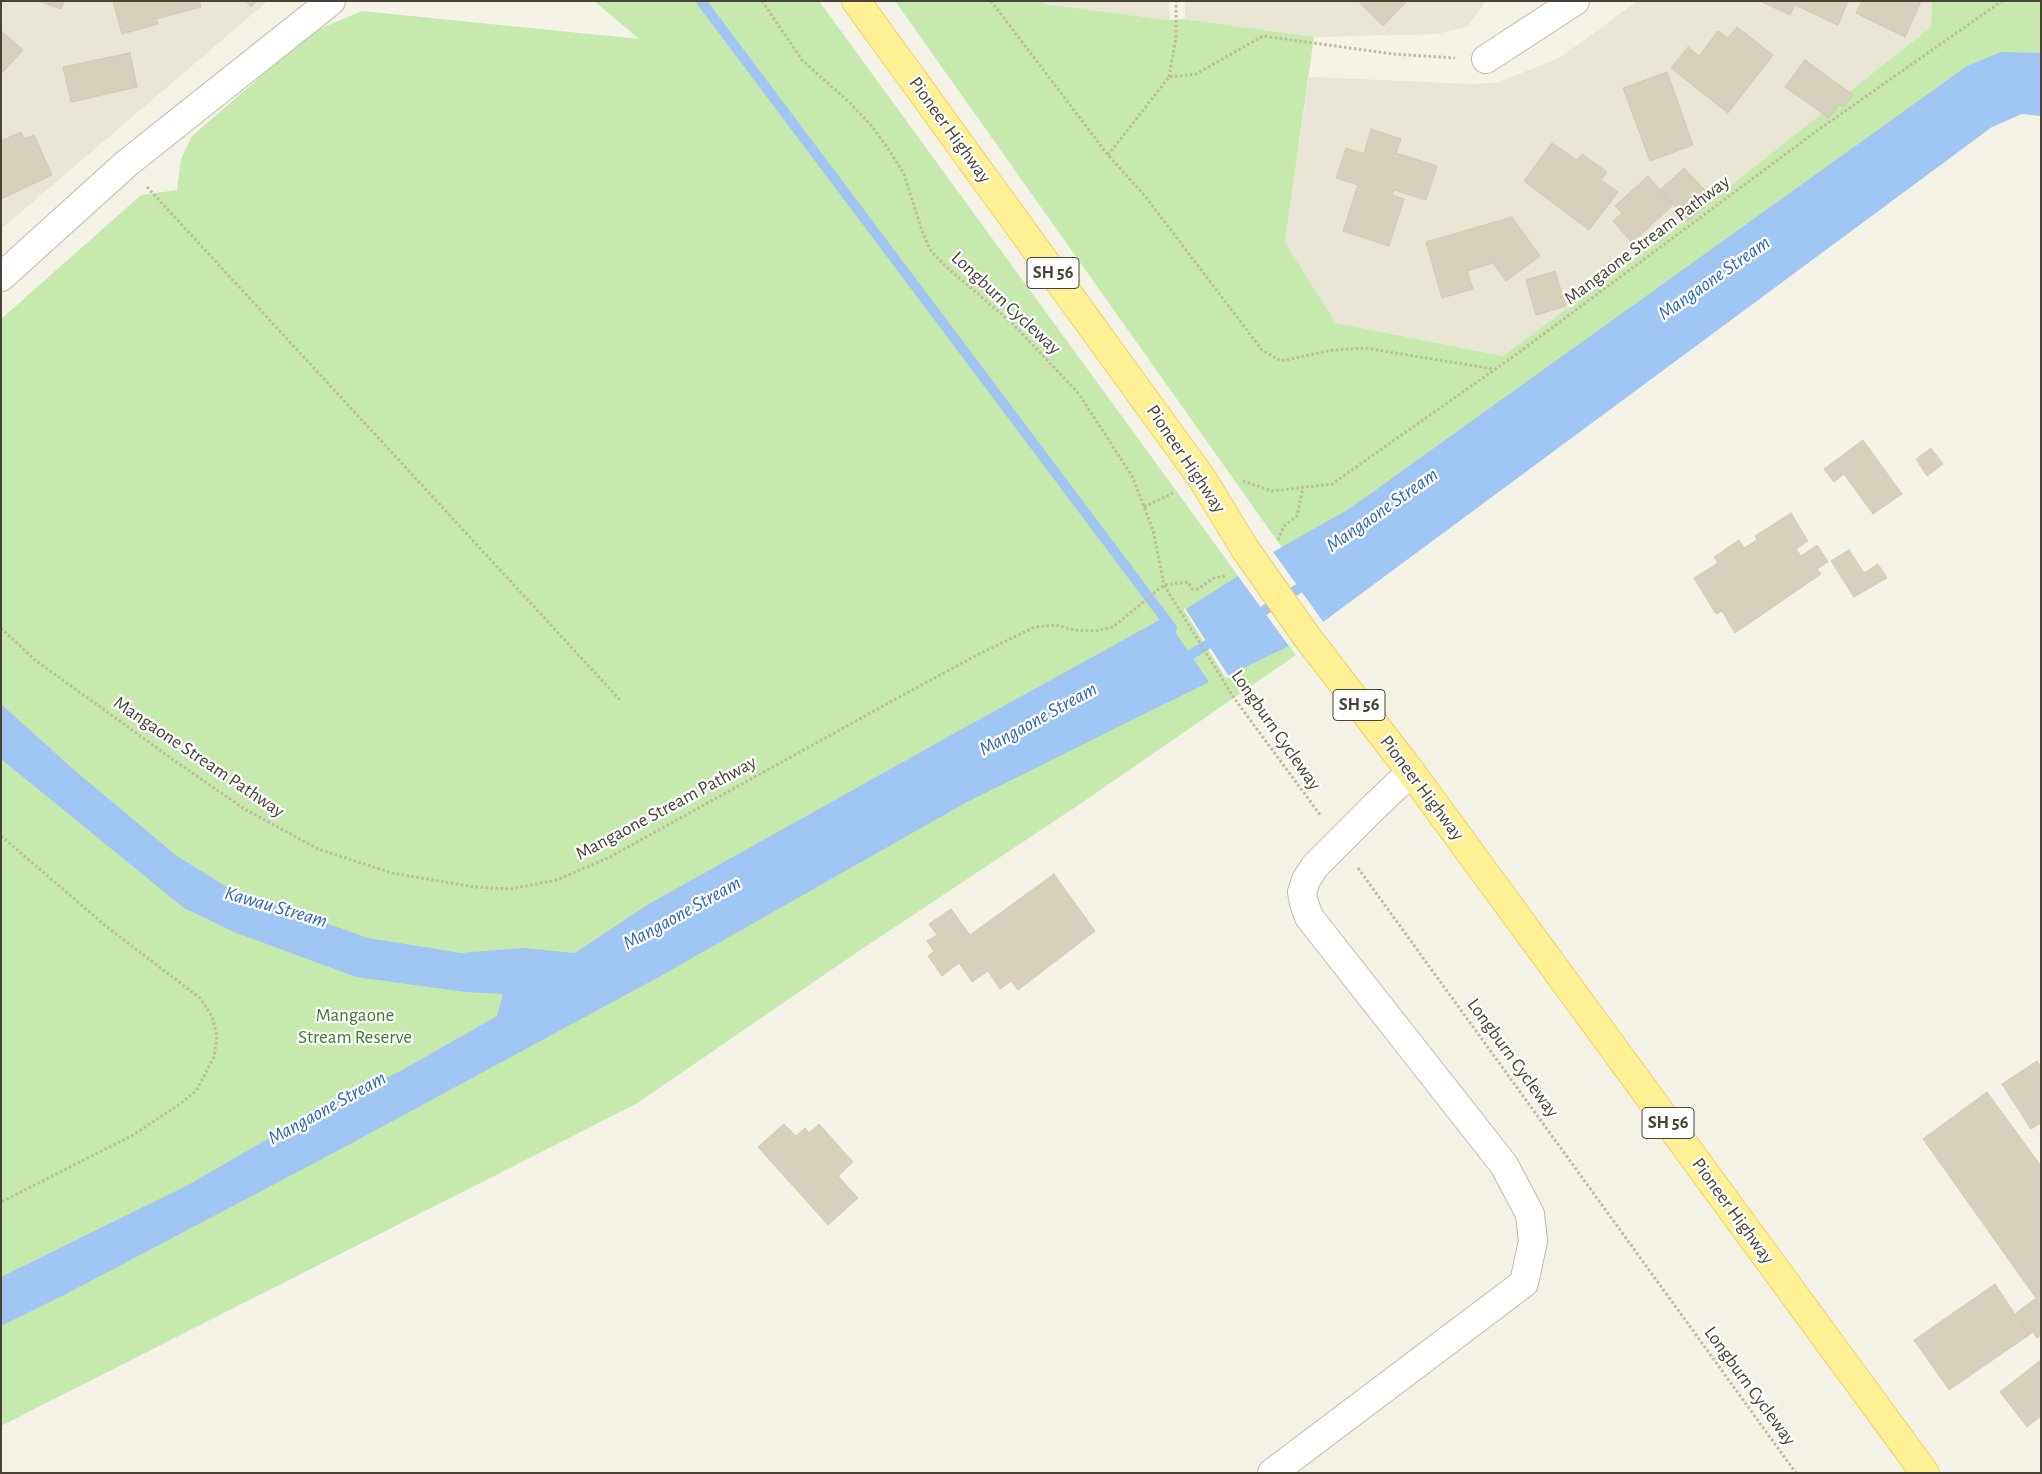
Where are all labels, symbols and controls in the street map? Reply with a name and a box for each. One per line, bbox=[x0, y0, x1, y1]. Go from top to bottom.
street label: Pioneer Highway bbox=[904, 72, 996, 188]
street label: Mangaone Stream Pathway bbox=[1560, 170, 1734, 310]
water label: Mangaone Stream bbox=[1653, 231, 1775, 325]
street label: Longburn Cycleway bbox=[946, 246, 1066, 360]
road number: SH 56 bbox=[1027, 258, 1079, 288]
street label: Pioneer Highway bbox=[1141, 401, 1231, 517]
water label: Mangaone Stream bbox=[1321, 463, 1443, 557]
street label: Longburn Cycleway bbox=[1226, 665, 1326, 795]
water label: Mangaone Stream bbox=[975, 677, 1101, 761]
road number: SH 56 bbox=[1333, 690, 1385, 720]
street label: Mangaone Stream Pathway bbox=[109, 691, 289, 823]
street label: Pioneer Highway bbox=[1375, 731, 1469, 845]
street label: Mangaone Stream Pathway bbox=[572, 751, 760, 865]
water label: Mangaone Stream bbox=[619, 871, 745, 955]
water label: Kawau Stream bbox=[222, 881, 330, 933]
street label: Longburn Cycleway bbox=[1462, 994, 1564, 1122]
park label: Mangaone Stream Reserve bbox=[298, 1004, 412, 1048]
water label: Mangaone Stream bbox=[264, 1066, 390, 1150]
road number: SH 56 bbox=[1642, 1108, 1694, 1138]
street label: Pioneer Highway bbox=[1687, 1153, 1779, 1269]
street label: Longburn Cycleway bbox=[1699, 1322, 1801, 1450]

